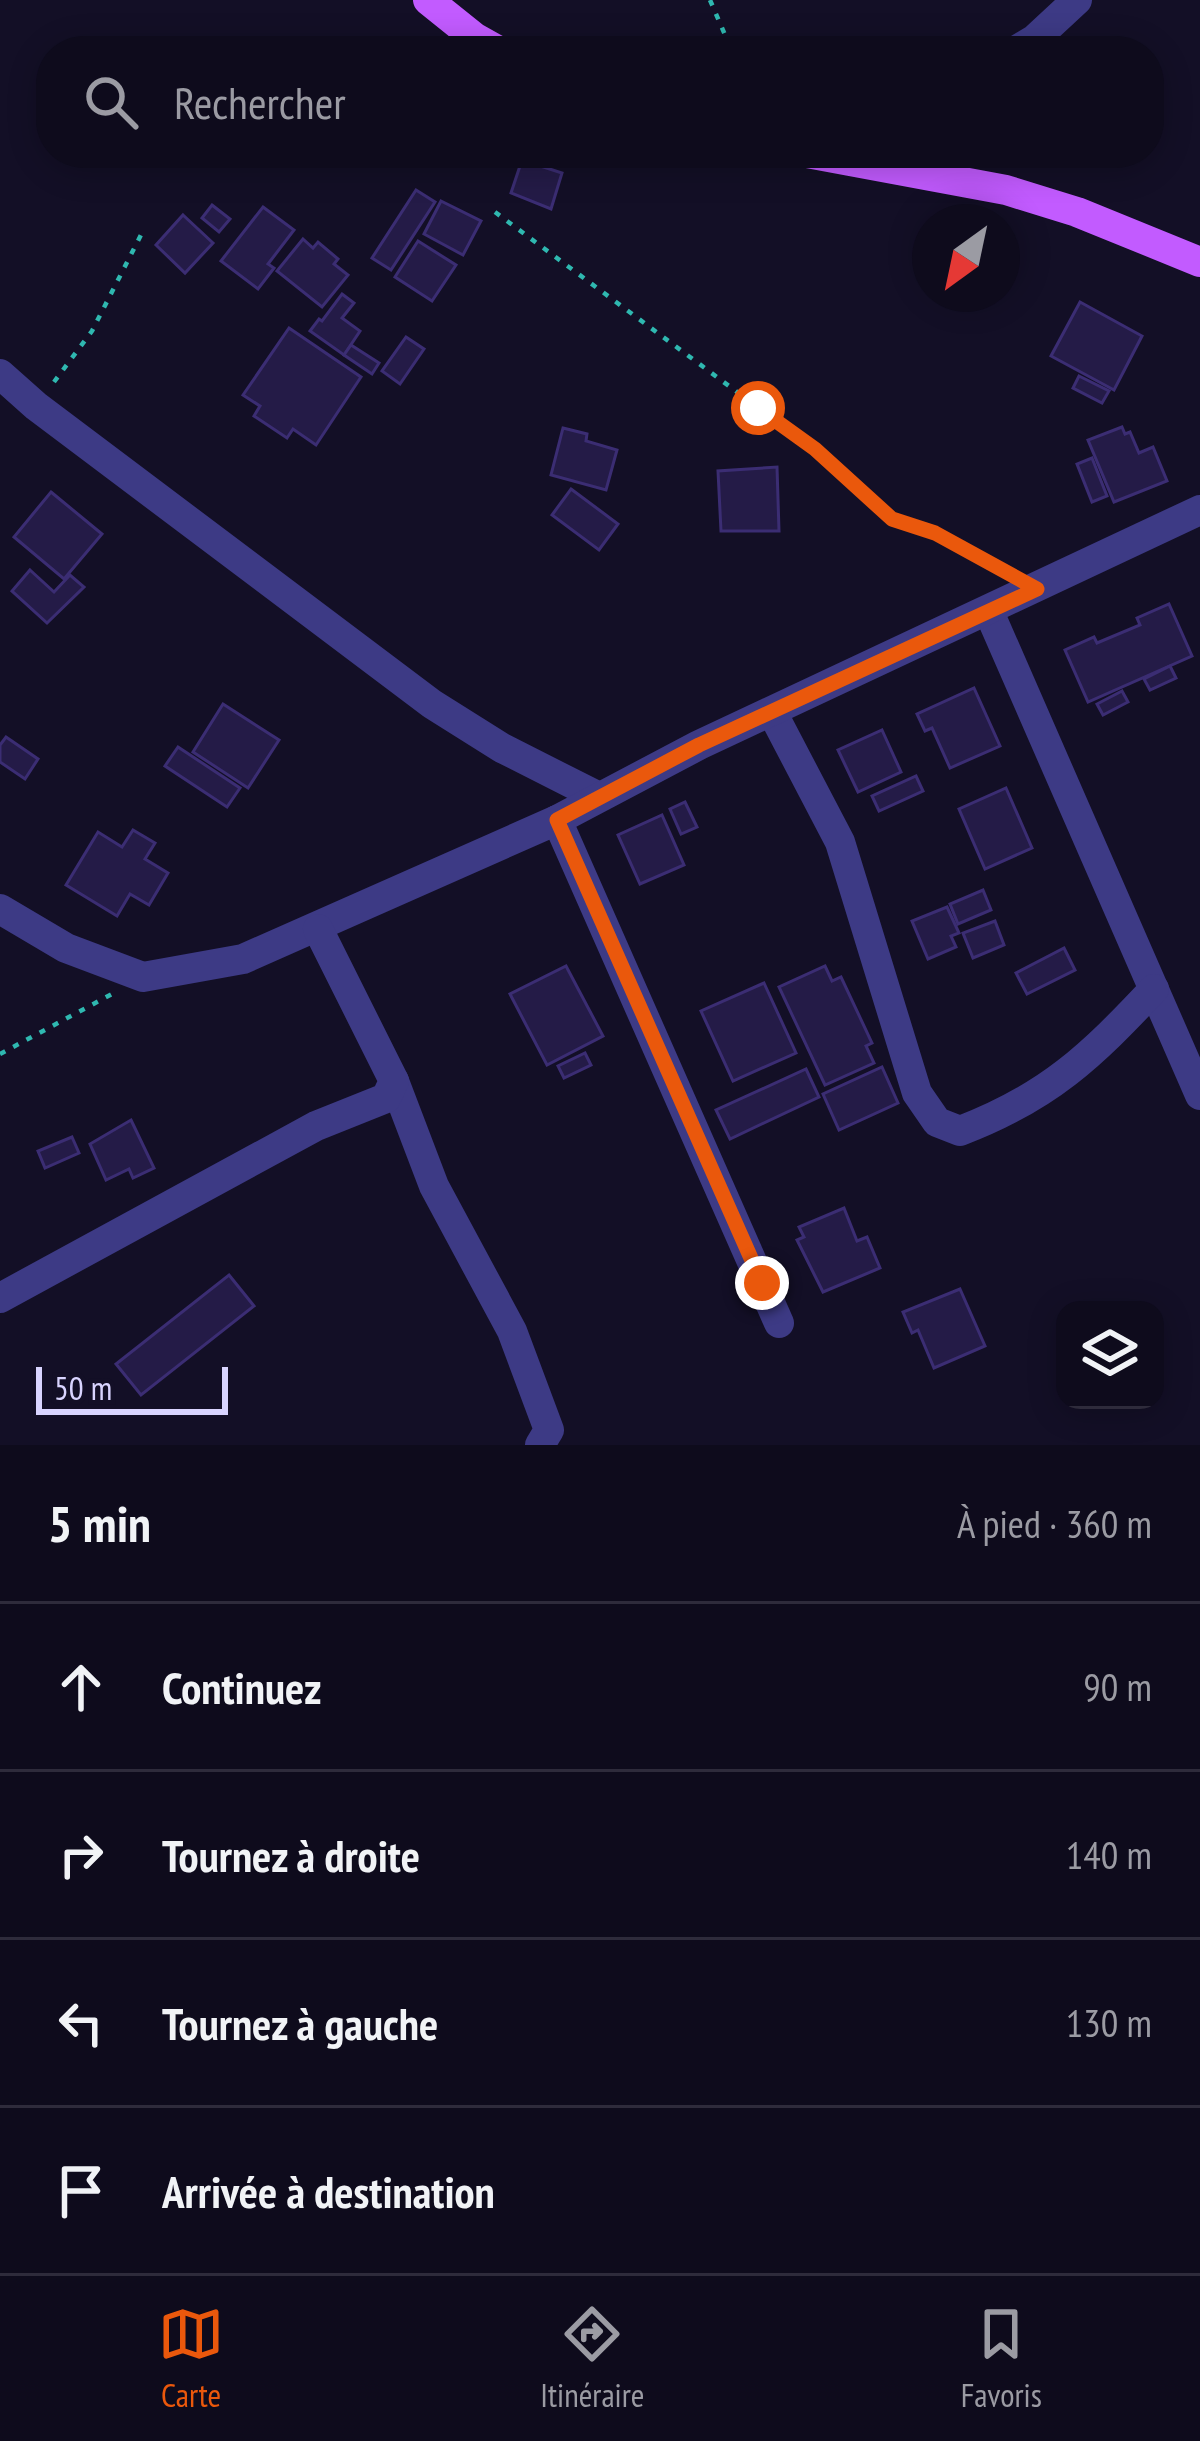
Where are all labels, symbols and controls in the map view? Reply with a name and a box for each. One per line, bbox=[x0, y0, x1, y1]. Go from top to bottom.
search box bbox=[36, 36, 1164, 168]
icon: search bbox=[78, 69, 144, 135]
text: Rechercher bbox=[174, 73, 346, 131]
north arrow bbox=[912, 204, 1020, 312]
route start bbox=[731, 381, 785, 435]
route end bbox=[735, 1256, 789, 1310]
map controls bbox=[1056, 1301, 1164, 1409]
button: layers bbox=[1056, 1301, 1164, 1409]
scale bar bbox=[36, 1361, 228, 1414]
text: 50 m bbox=[54, 1366, 112, 1409]
text: 5 min bbox=[48, 1490, 151, 1556]
text: À pied · 360 m bbox=[957, 1498, 1152, 1549]
icon: ahead bbox=[48, 1654, 114, 1720]
text: Continuez bbox=[162, 1658, 321, 1716]
text: 90 m bbox=[1083, 1661, 1152, 1712]
icon: right bbox=[48, 1822, 114, 1888]
text: Tournez à droite bbox=[162, 1826, 420, 1884]
text: 140 m bbox=[1066, 1829, 1152, 1880]
icon: left bbox=[48, 1990, 114, 2056]
text: Tournez à gauche bbox=[162, 1994, 438, 2052]
text: 130 m bbox=[1066, 1997, 1152, 2048]
icon: arrive bbox=[48, 2158, 114, 2224]
text: Arrivée à destination bbox=[162, 2162, 495, 2220]
tab: Carte bbox=[158, 2301, 224, 2416]
tab: Itinéraire bbox=[540, 2301, 644, 2416]
tab: Favoris bbox=[961, 2301, 1042, 2416]

